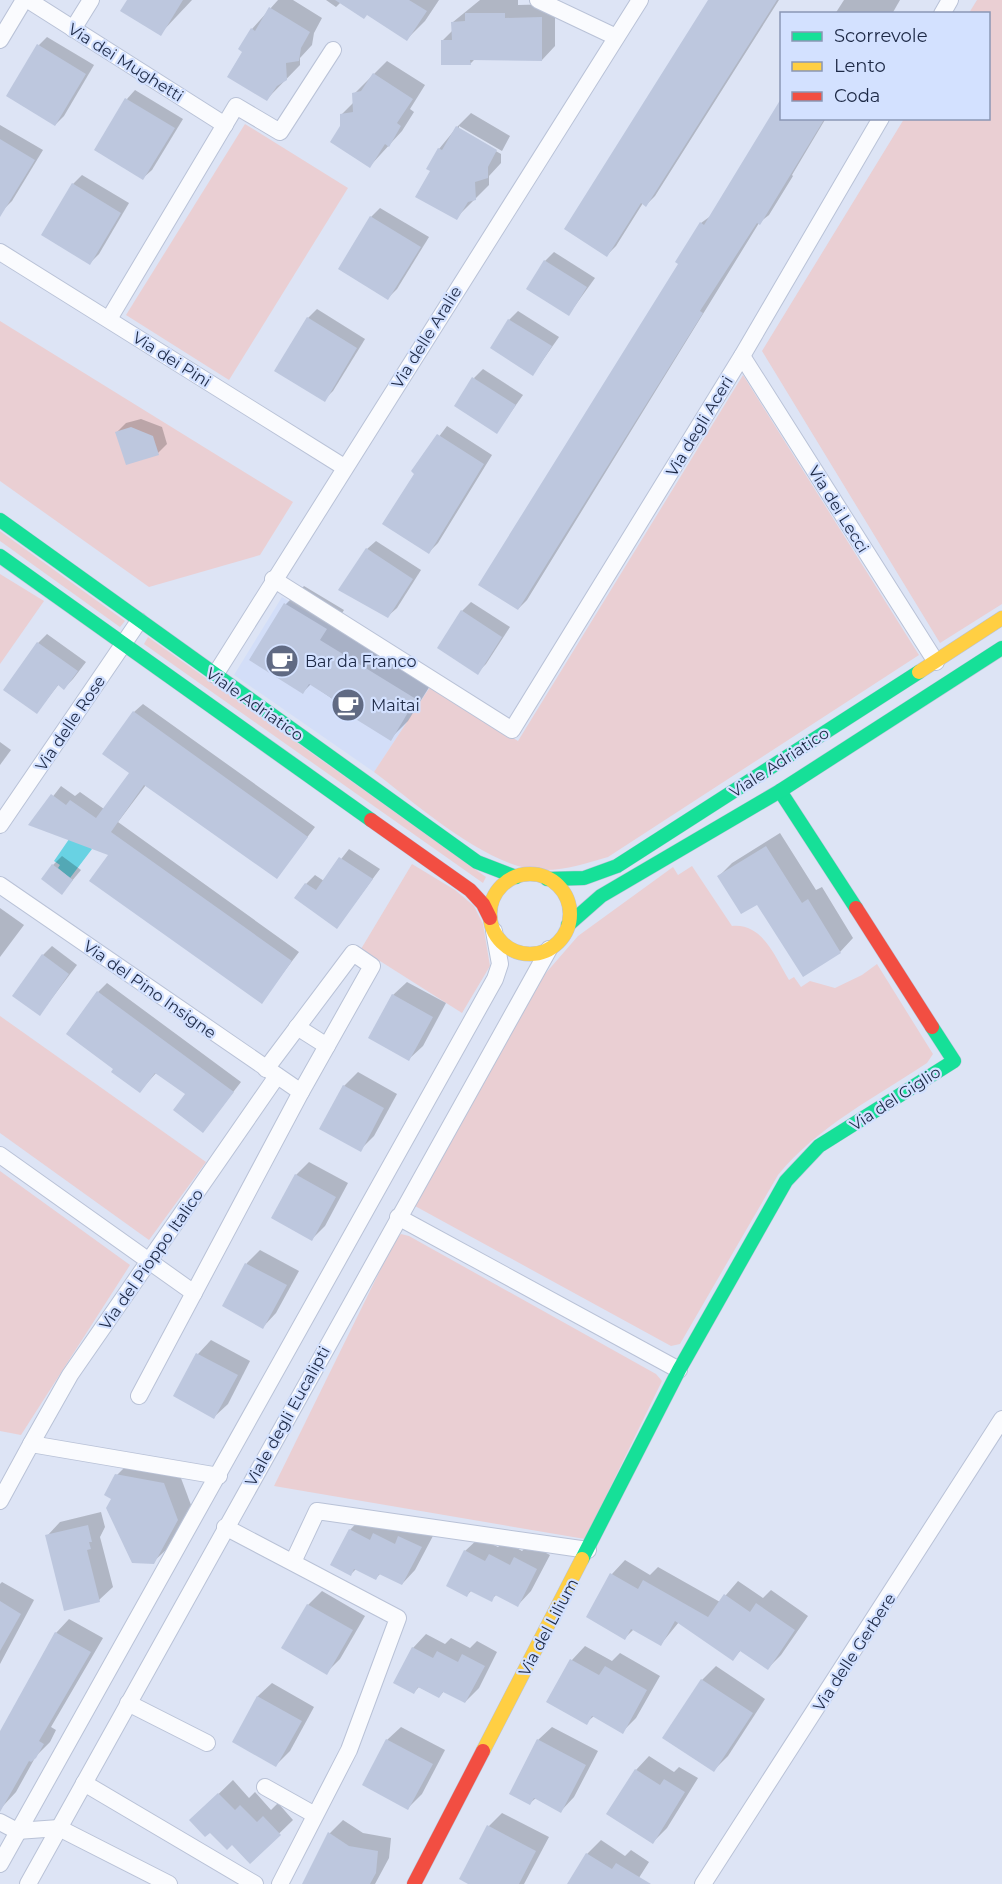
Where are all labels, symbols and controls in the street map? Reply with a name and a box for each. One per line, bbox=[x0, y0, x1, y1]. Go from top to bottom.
legend bbox=[780, 12, 990, 120]
street label: Via dei Mughetti bbox=[65, 19, 187, 106]
text: Scorrevole bbox=[834, 25, 928, 47]
text: Lento bbox=[834, 55, 886, 77]
text: Coda bbox=[834, 85, 880, 107]
street label: Via delle Aralie bbox=[387, 283, 465, 392]
street label: Via dei Pini bbox=[129, 328, 214, 391]
street label: Via degli Aceri bbox=[662, 373, 737, 480]
street label: Via dei Lecci bbox=[804, 462, 873, 556]
cafe icon: Bar da Franco bbox=[264, 643, 300, 679]
place label: Bar da Franco bbox=[305, 652, 416, 671]
street label: Viale Adriatico bbox=[202, 664, 307, 745]
street label: Via delle Rose bbox=[32, 672, 109, 775]
cafe icon: Maitai bbox=[330, 687, 366, 723]
place label: Maitai bbox=[371, 696, 420, 715]
street label: Viale Adriatico bbox=[726, 723, 833, 802]
street label: Via del Pino Insigne bbox=[80, 936, 220, 1042]
street label: Via del Giglio bbox=[846, 1062, 944, 1135]
street label: Via del Pioppo Italico bbox=[96, 1185, 207, 1333]
street label: Viale degli Eucalipti bbox=[241, 1343, 334, 1490]
street label: Via del Lilium bbox=[515, 1575, 582, 1679]
street label: Via delle Gerbere bbox=[809, 1590, 900, 1715]

